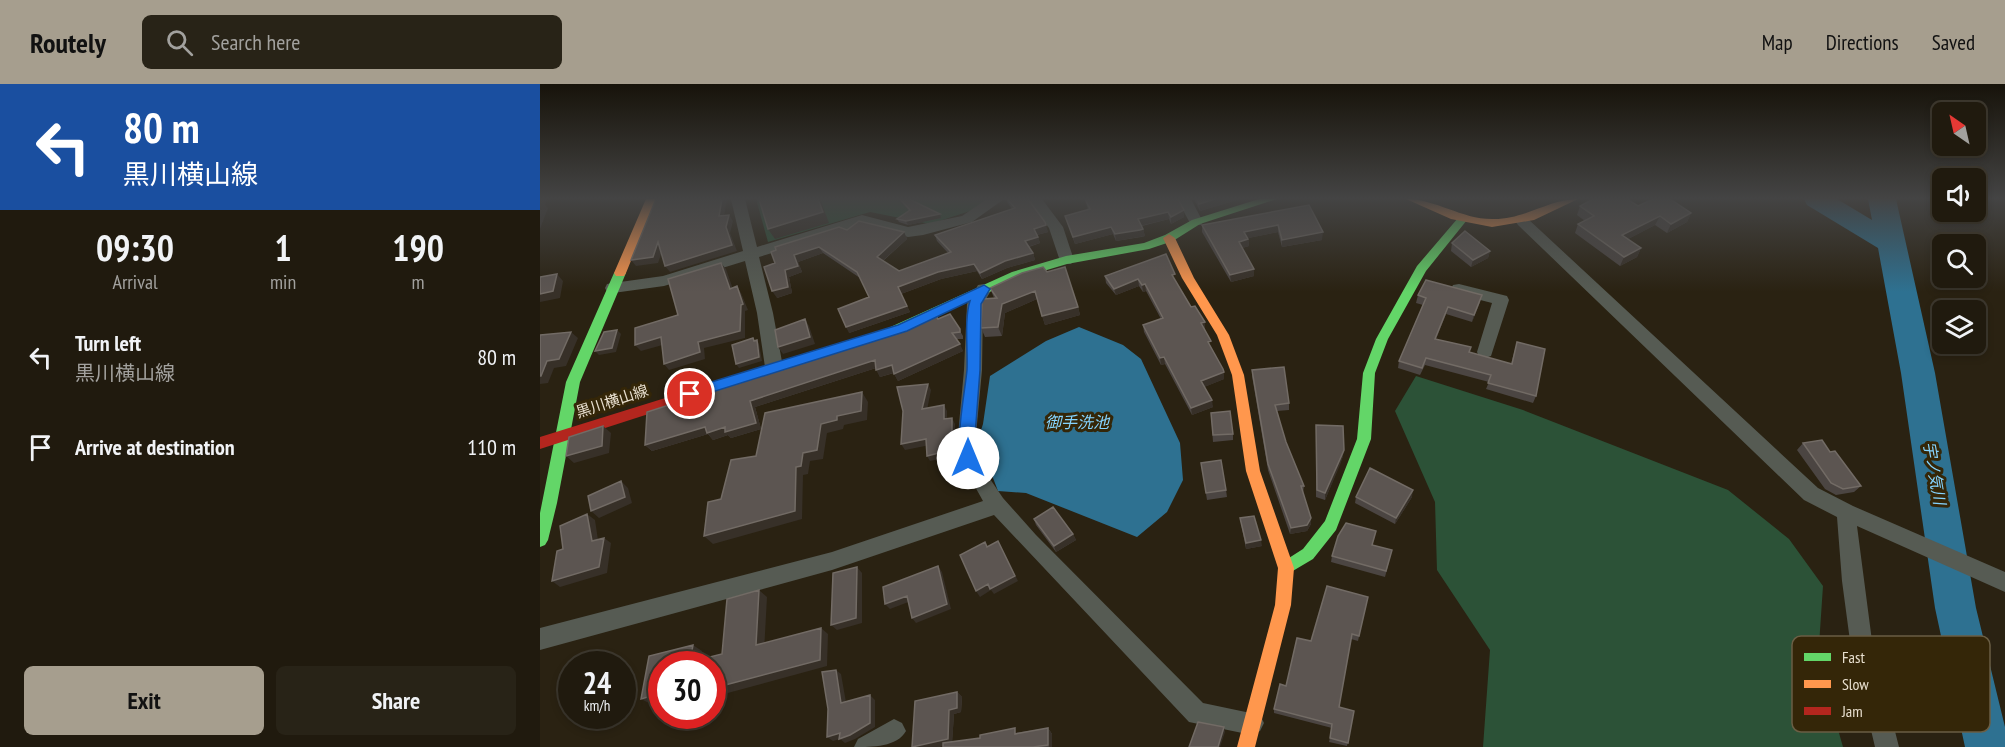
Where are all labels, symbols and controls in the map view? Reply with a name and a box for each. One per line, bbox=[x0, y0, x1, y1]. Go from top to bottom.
search box bbox=[142, 15, 562, 69]
text: Routely bbox=[30, 24, 106, 61]
icon: search bbox=[163, 26, 196, 59]
text: Search here bbox=[211, 28, 300, 56]
text: Map bbox=[1762, 29, 1793, 56]
text: Directions bbox=[1826, 29, 1899, 56]
text: Saved bbox=[1932, 29, 1975, 56]
text: 80 m bbox=[123, 100, 200, 155]
north arrow bbox=[1932, 102, 1986, 156]
map controls bbox=[1932, 102, 1986, 354]
icon: left bbox=[24, 108, 102, 186]
text: 黒川横山線 bbox=[123, 157, 258, 191]
button: sound bbox=[1932, 168, 1986, 222]
text: 09:30 bbox=[96, 224, 174, 271]
text: 1 bbox=[274, 224, 292, 271]
text: 190 bbox=[392, 224, 444, 271]
button: search bbox=[1932, 234, 1986, 288]
text: Arrival bbox=[112, 269, 158, 295]
text: min bbox=[270, 269, 296, 295]
text: m bbox=[412, 269, 425, 295]
button: layers bbox=[1932, 300, 1986, 354]
text: Turn left bbox=[75, 329, 141, 357]
icon: left bbox=[24, 341, 57, 374]
text: 80 m bbox=[477, 343, 516, 371]
text: 黒川横山線 bbox=[75, 360, 175, 386]
pin bbox=[664, 368, 715, 419]
icon: arrive bbox=[673, 377, 706, 410]
street label: 黒川横山線 bbox=[573, 380, 651, 422]
water label: 御手洗池 bbox=[1045, 412, 1111, 432]
position arrow bbox=[936, 426, 1000, 490]
icon: arrive bbox=[24, 431, 57, 464]
text: Arrive at destination bbox=[75, 433, 235, 461]
text: 110 m bbox=[467, 433, 516, 461]
water label: 宇ノ気川 bbox=[1920, 440, 1951, 508]
legend bbox=[1792, 636, 1990, 732]
text: Fast bbox=[1842, 647, 1865, 667]
speed limit sign: 30 bbox=[648, 651, 726, 729]
text: 24 bbox=[583, 663, 611, 702]
button: Exit bbox=[24, 666, 264, 735]
button: Share bbox=[276, 666, 516, 735]
text: Slow bbox=[1842, 674, 1869, 694]
text: km/h bbox=[584, 696, 610, 715]
text: Jam bbox=[1841, 701, 1863, 721]

